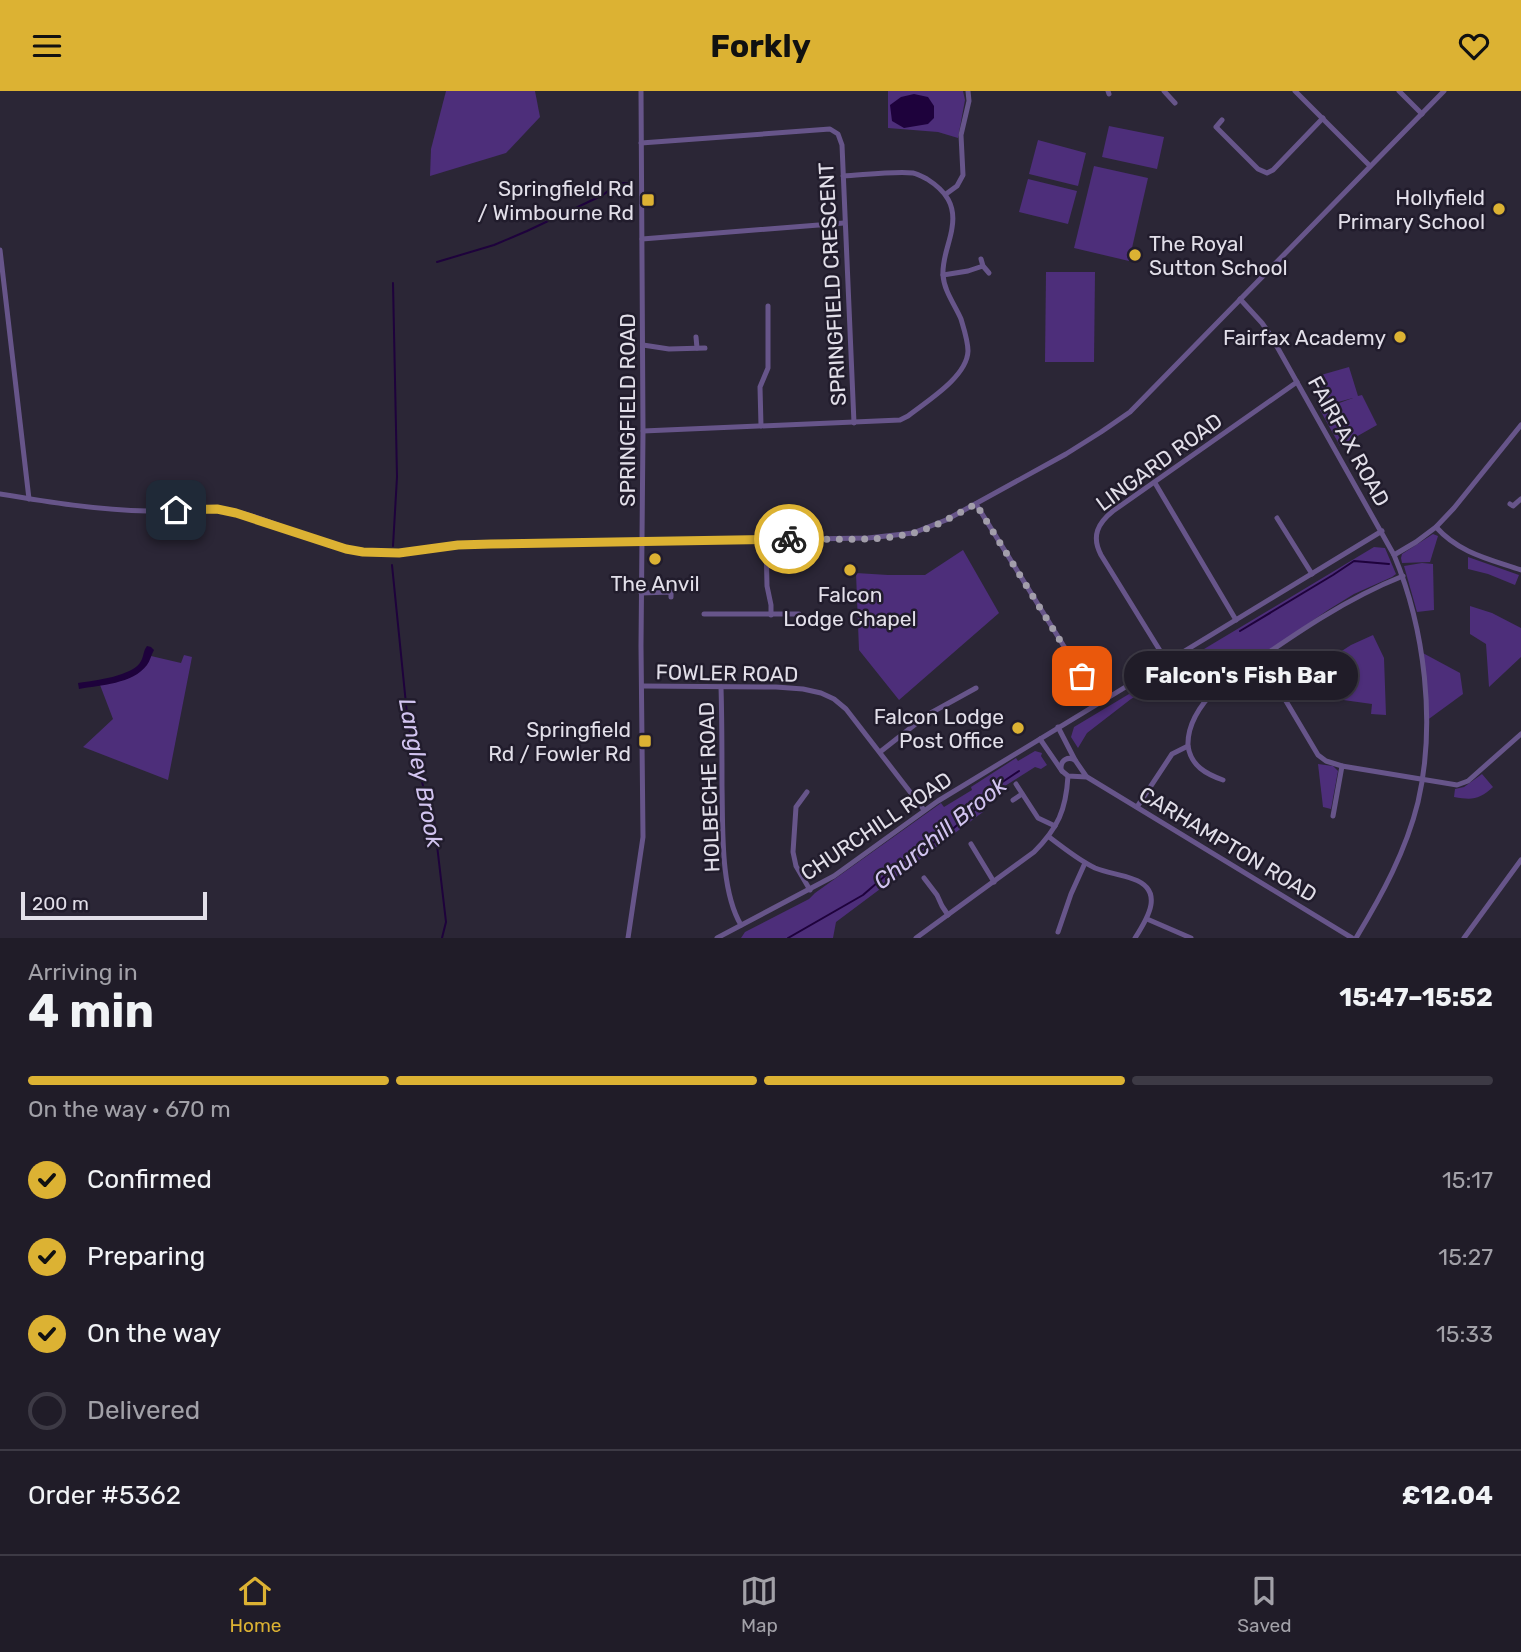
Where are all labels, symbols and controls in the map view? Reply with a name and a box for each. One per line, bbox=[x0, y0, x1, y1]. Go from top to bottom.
icon: menu bbox=[28, 27, 66, 65]
text: Forkly bbox=[710, 27, 811, 65]
icon: heart bbox=[1455, 27, 1493, 65]
street label: SPRINGFIELD CRESCENT bbox=[813, 161, 851, 407]
place label: Springfield Rd / Wimbourne Rd bbox=[478, 176, 634, 225]
place label: Hollyfield Primary School bbox=[1337, 185, 1485, 234]
marker: Springfield Rd / Wimbourne Rd bbox=[640, 192, 656, 208]
marker: Hollyfield Primary School bbox=[1491, 201, 1507, 217]
place label: The Royal Sutton School bbox=[1149, 231, 1288, 280]
marker: The Royal Sutton School bbox=[1127, 247, 1143, 263]
street label: SPRINGFIELD ROAD bbox=[615, 313, 640, 507]
place label: Fairfax Academy bbox=[1223, 325, 1386, 350]
marker: Fairfax Academy bbox=[1392, 329, 1408, 345]
street label: FAIRFAX ROAD bbox=[1303, 372, 1395, 510]
street label: LINGARD ROAD bbox=[1091, 408, 1227, 516]
pin bbox=[146, 480, 206, 540]
icon: home bbox=[157, 491, 195, 529]
courier bbox=[754, 504, 824, 574]
icon: bike bbox=[770, 520, 808, 558]
marker: The Anvil bbox=[647, 551, 663, 567]
marker: Falcon Lodge Chapel bbox=[842, 562, 858, 578]
place label: The Anvil bbox=[610, 571, 700, 596]
place label: Falcon Lodge Chapel bbox=[783, 582, 917, 631]
pin bbox=[1052, 646, 1112, 706]
callout: Falcon's Fish Bar bbox=[1124, 651, 1358, 701]
icon: bag bbox=[1063, 657, 1101, 695]
street label: FOWLER ROAD bbox=[655, 659, 799, 687]
text: Falcon's Fish Bar bbox=[1145, 661, 1337, 689]
water label: Langley Brook bbox=[393, 696, 449, 851]
street label: HOLBECHE ROAD bbox=[694, 701, 724, 873]
place label: Falcon Lodge Post Office bbox=[874, 704, 1004, 753]
place label: Springfield Rd / Fowler Rd bbox=[488, 717, 631, 766]
marker: Falcon Lodge Post Office bbox=[1010, 720, 1026, 736]
marker: Springfield Rd / Fowler Rd bbox=[637, 733, 653, 749]
street label: CHURCHILL ROAD bbox=[796, 766, 956, 886]
water label: Churchill Brook bbox=[868, 770, 1013, 895]
street label: CARHAMPTON ROAD bbox=[1135, 781, 1321, 907]
scale bar bbox=[21, 889, 206, 921]
text: 200 m bbox=[32, 892, 89, 915]
text: Arriving in bbox=[28, 958, 138, 986]
text: 15:47–15:52 bbox=[1339, 982, 1493, 1013]
text: 4 min bbox=[28, 984, 154, 1039]
text: On the way · 670 m bbox=[28, 1095, 231, 1123]
icon: check bbox=[28, 1161, 66, 1199]
text: Confirmed bbox=[87, 1164, 212, 1195]
text: 15:17 bbox=[1442, 1166, 1493, 1194]
icon: check bbox=[28, 1238, 66, 1276]
text: Preparing bbox=[87, 1241, 205, 1272]
text: 15:27 bbox=[1438, 1243, 1493, 1271]
icon: check bbox=[28, 1315, 66, 1353]
text: On the way bbox=[87, 1318, 221, 1349]
text: 15:33 bbox=[1436, 1320, 1493, 1348]
text: Delivered bbox=[87, 1395, 200, 1426]
text: Order #5362 bbox=[28, 1480, 181, 1511]
text: £12.04 bbox=[1402, 1480, 1493, 1511]
tab: Home bbox=[229, 1572, 281, 1637]
tab: Map bbox=[740, 1572, 778, 1637]
tab: Saved bbox=[1237, 1572, 1292, 1637]

